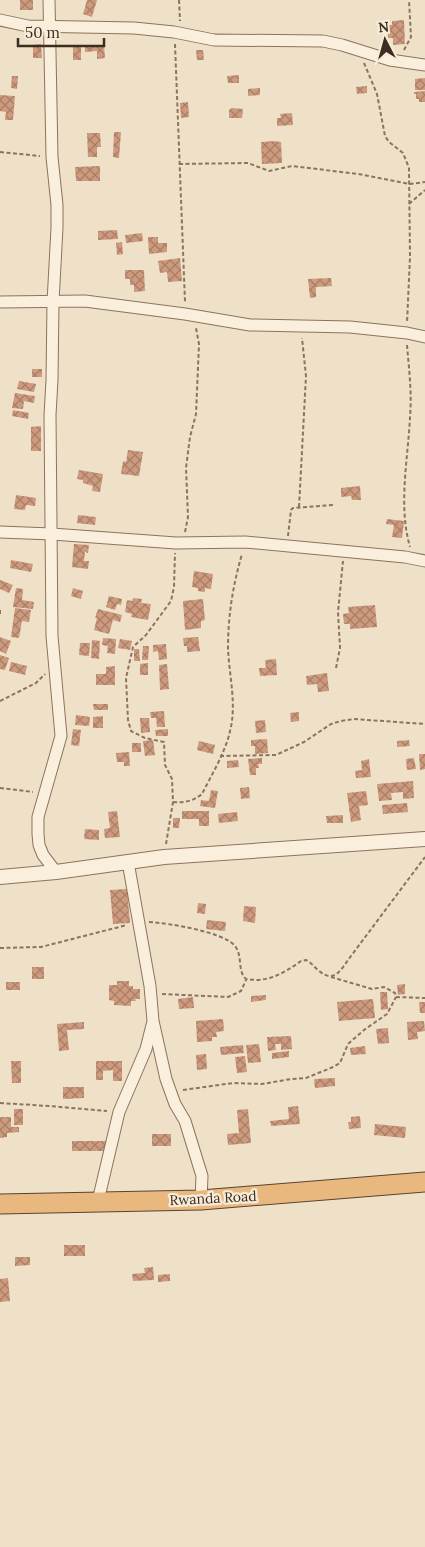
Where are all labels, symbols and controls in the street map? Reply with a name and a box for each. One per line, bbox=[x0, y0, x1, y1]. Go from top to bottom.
scale bar bbox=[18, 15, 104, 47]
north arrow bbox=[360, 15, 410, 65]
text: N bbox=[377, 18, 390, 37]
text: 50 m bbox=[25, 23, 60, 42]
street label: Rwanda Road bbox=[169, 1187, 257, 1209]

